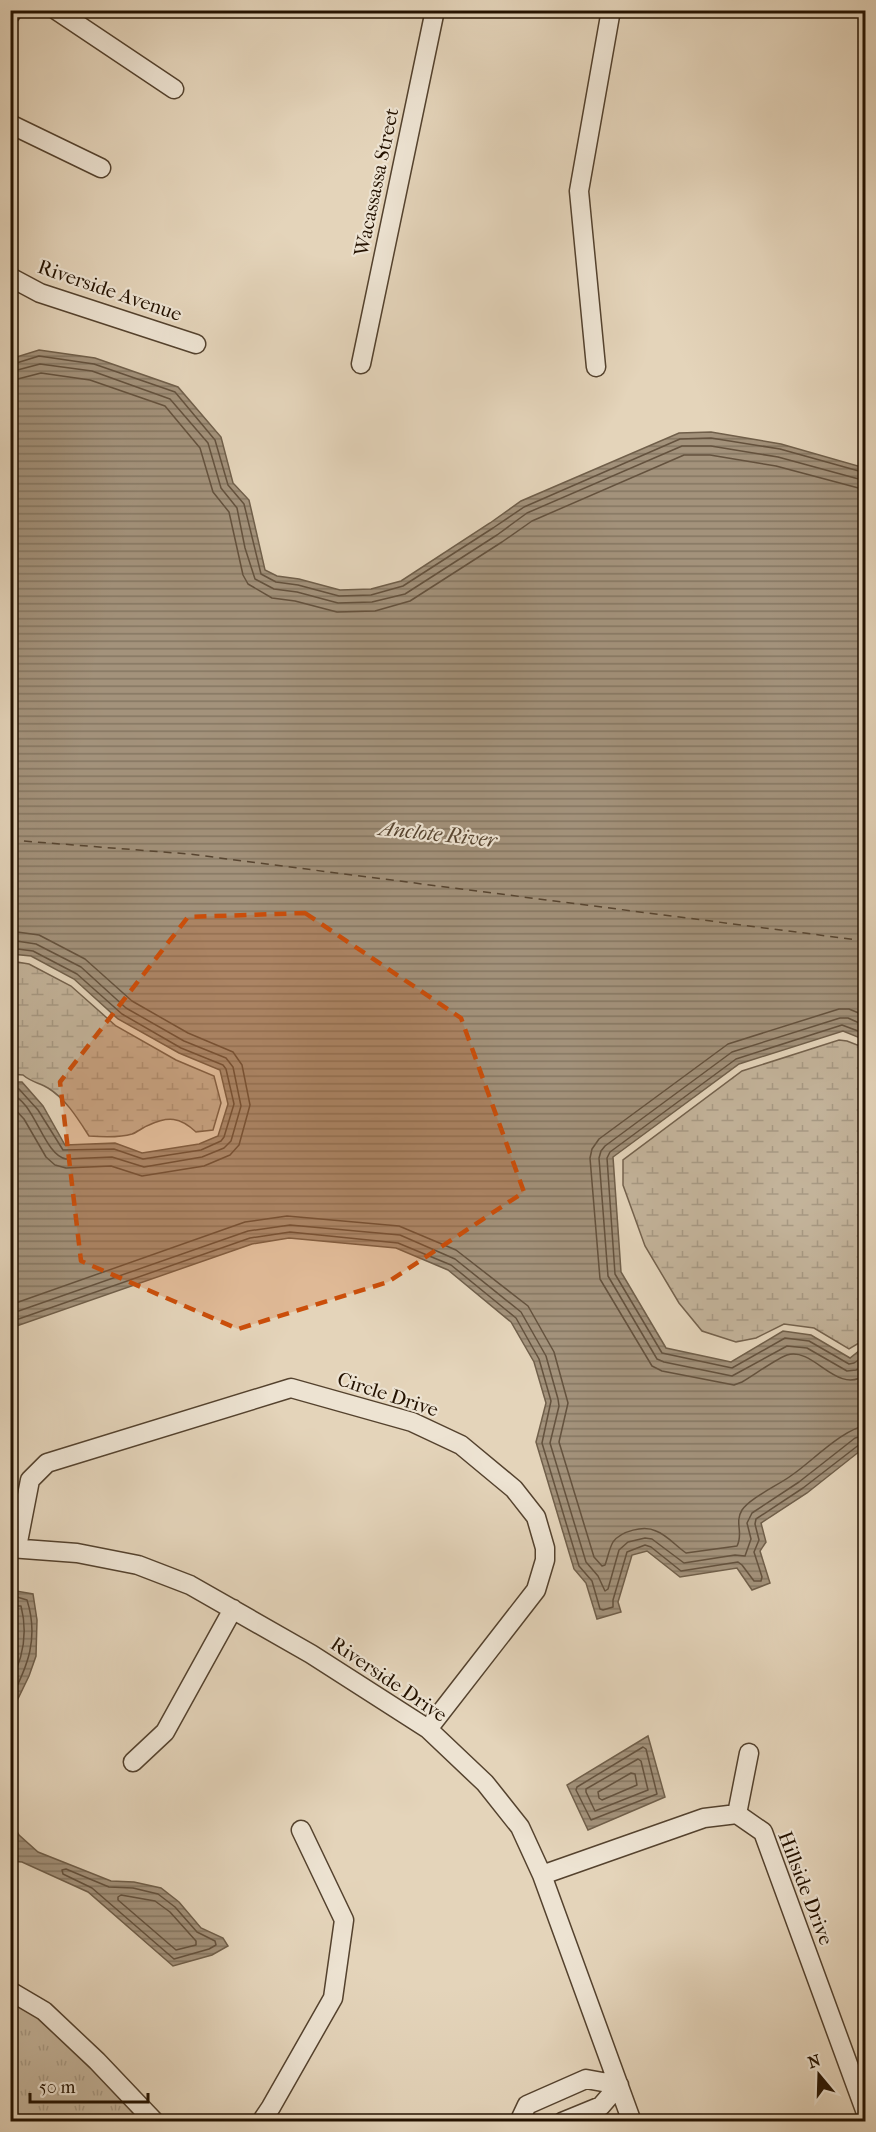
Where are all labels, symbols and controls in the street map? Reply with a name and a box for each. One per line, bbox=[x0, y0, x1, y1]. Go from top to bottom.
street label: Wacassassa Street bbox=[349, 106, 403, 259]
street label: Riverside Avenue bbox=[35, 255, 185, 326]
water label: Anclote River bbox=[375, 816, 499, 852]
street label: Circle Drive bbox=[334, 1367, 441, 1422]
street label: Riverside Drive bbox=[326, 1632, 451, 1727]
street label: Hillside Drive bbox=[773, 1828, 838, 1948]
north arrow bbox=[789, 2045, 849, 2105]
text: N bbox=[805, 2050, 824, 2072]
scale bar bbox=[30, 2066, 148, 2104]
text: 50 m bbox=[39, 2077, 76, 2098]

